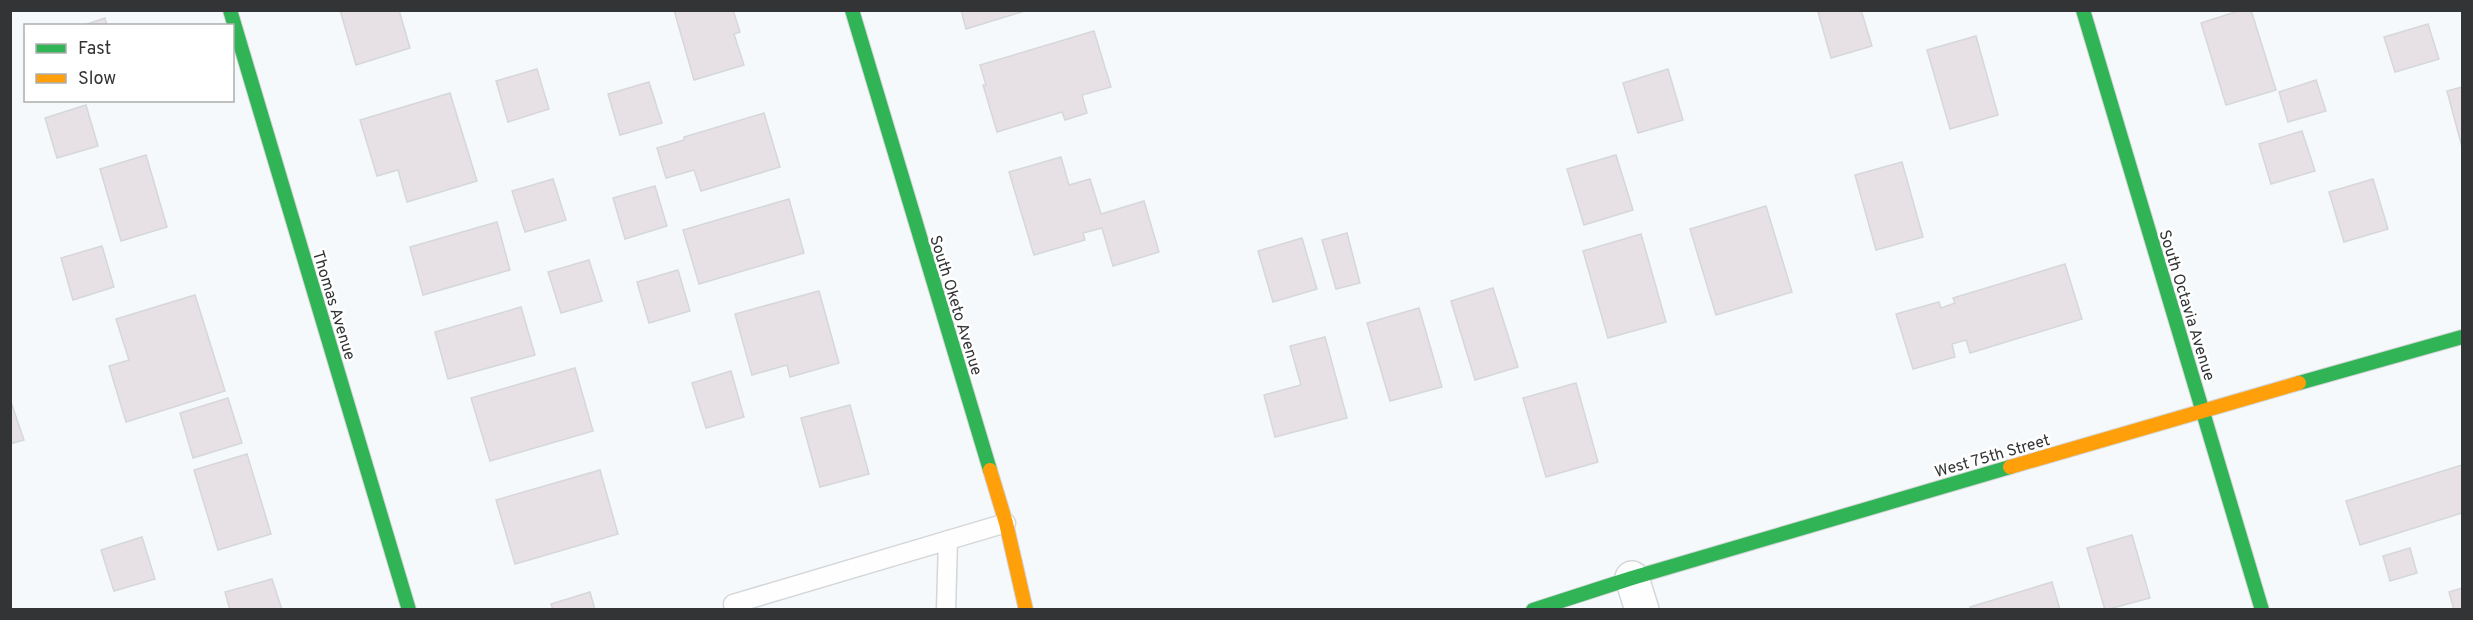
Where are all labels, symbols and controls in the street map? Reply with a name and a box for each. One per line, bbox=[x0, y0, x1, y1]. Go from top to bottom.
legend bbox=[24, 24, 234, 102]
text: Fast bbox=[78, 38, 111, 61]
text: Slow bbox=[78, 68, 116, 91]
street label: South Octavia Avenue bbox=[2154, 228, 2219, 383]
street label: South Oketo Avenue bbox=[924, 233, 986, 378]
street label: Thomas Avenue bbox=[307, 248, 359, 363]
street label: West 75th Street bbox=[1933, 431, 2052, 483]

